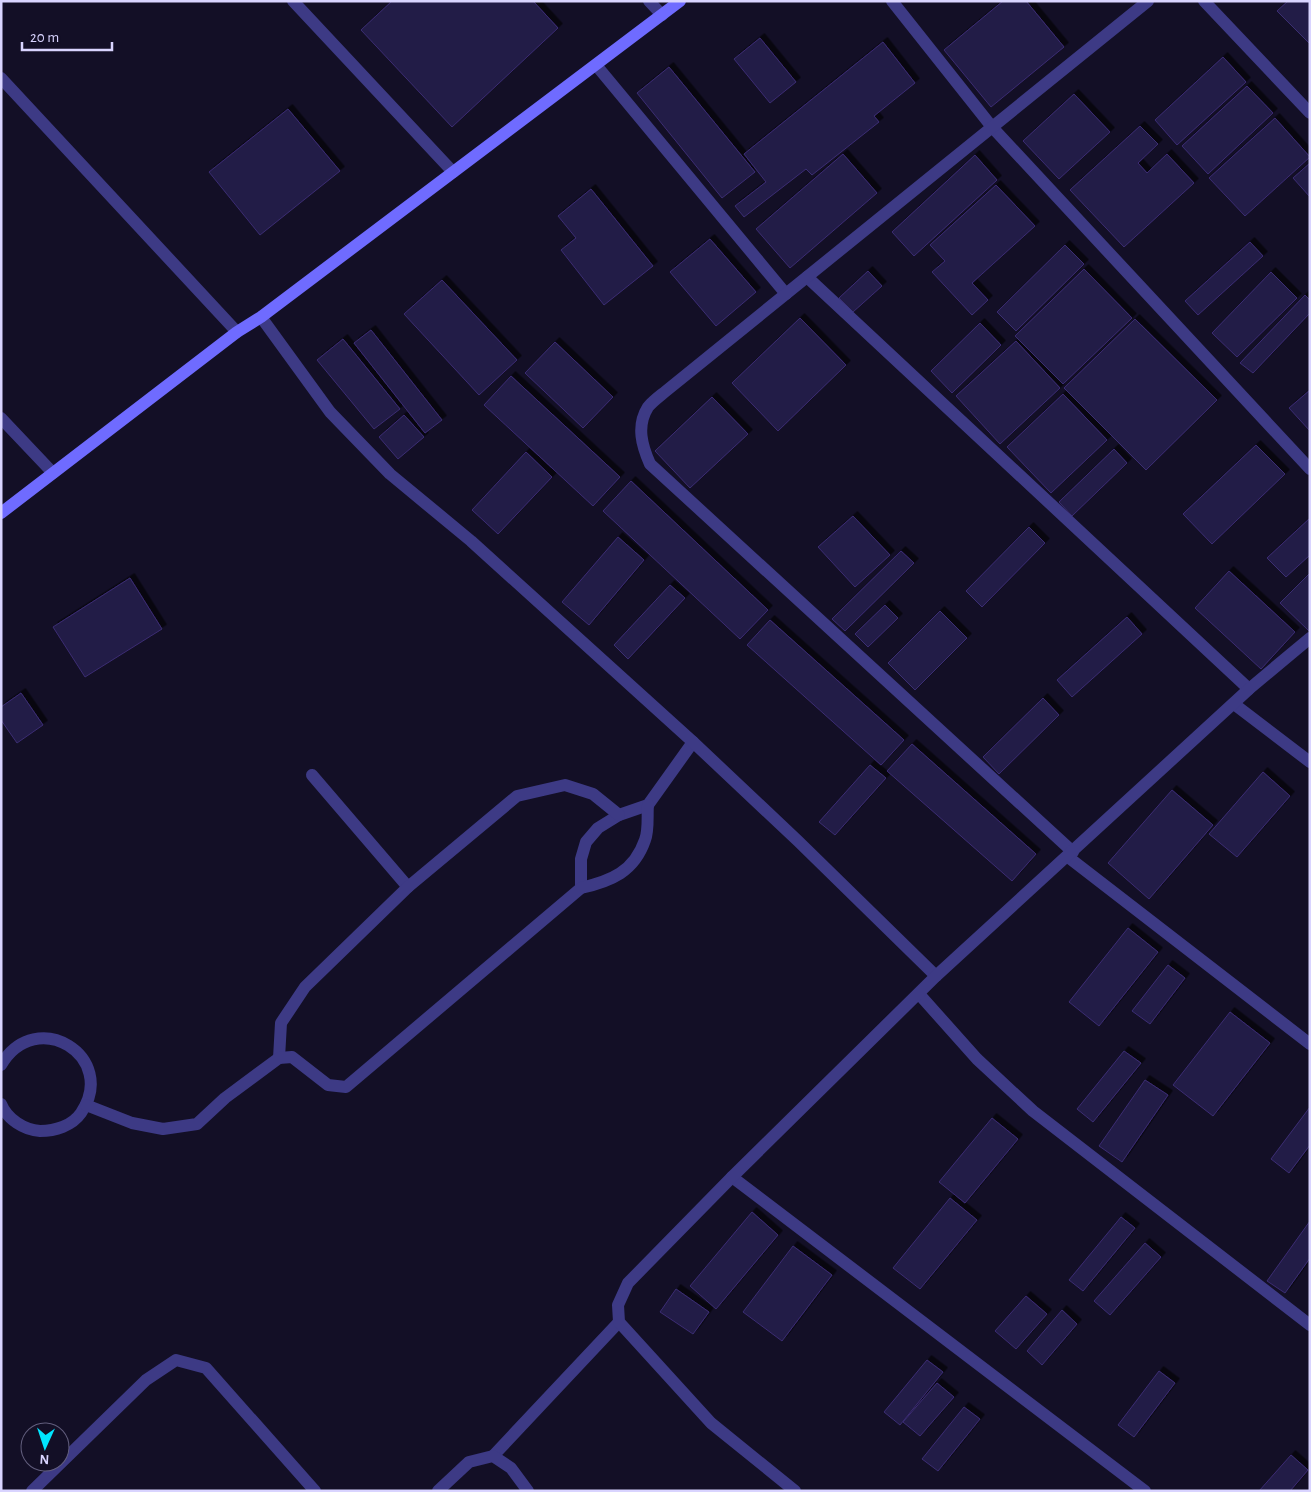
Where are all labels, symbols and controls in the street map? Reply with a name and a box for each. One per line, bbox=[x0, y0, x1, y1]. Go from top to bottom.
scale bar bbox=[22, 20, 112, 52]
text: 20 m bbox=[30, 30, 59, 45]
north arrow bbox=[20, 1422, 70, 1472]
text: N bbox=[39, 1452, 50, 1466]

